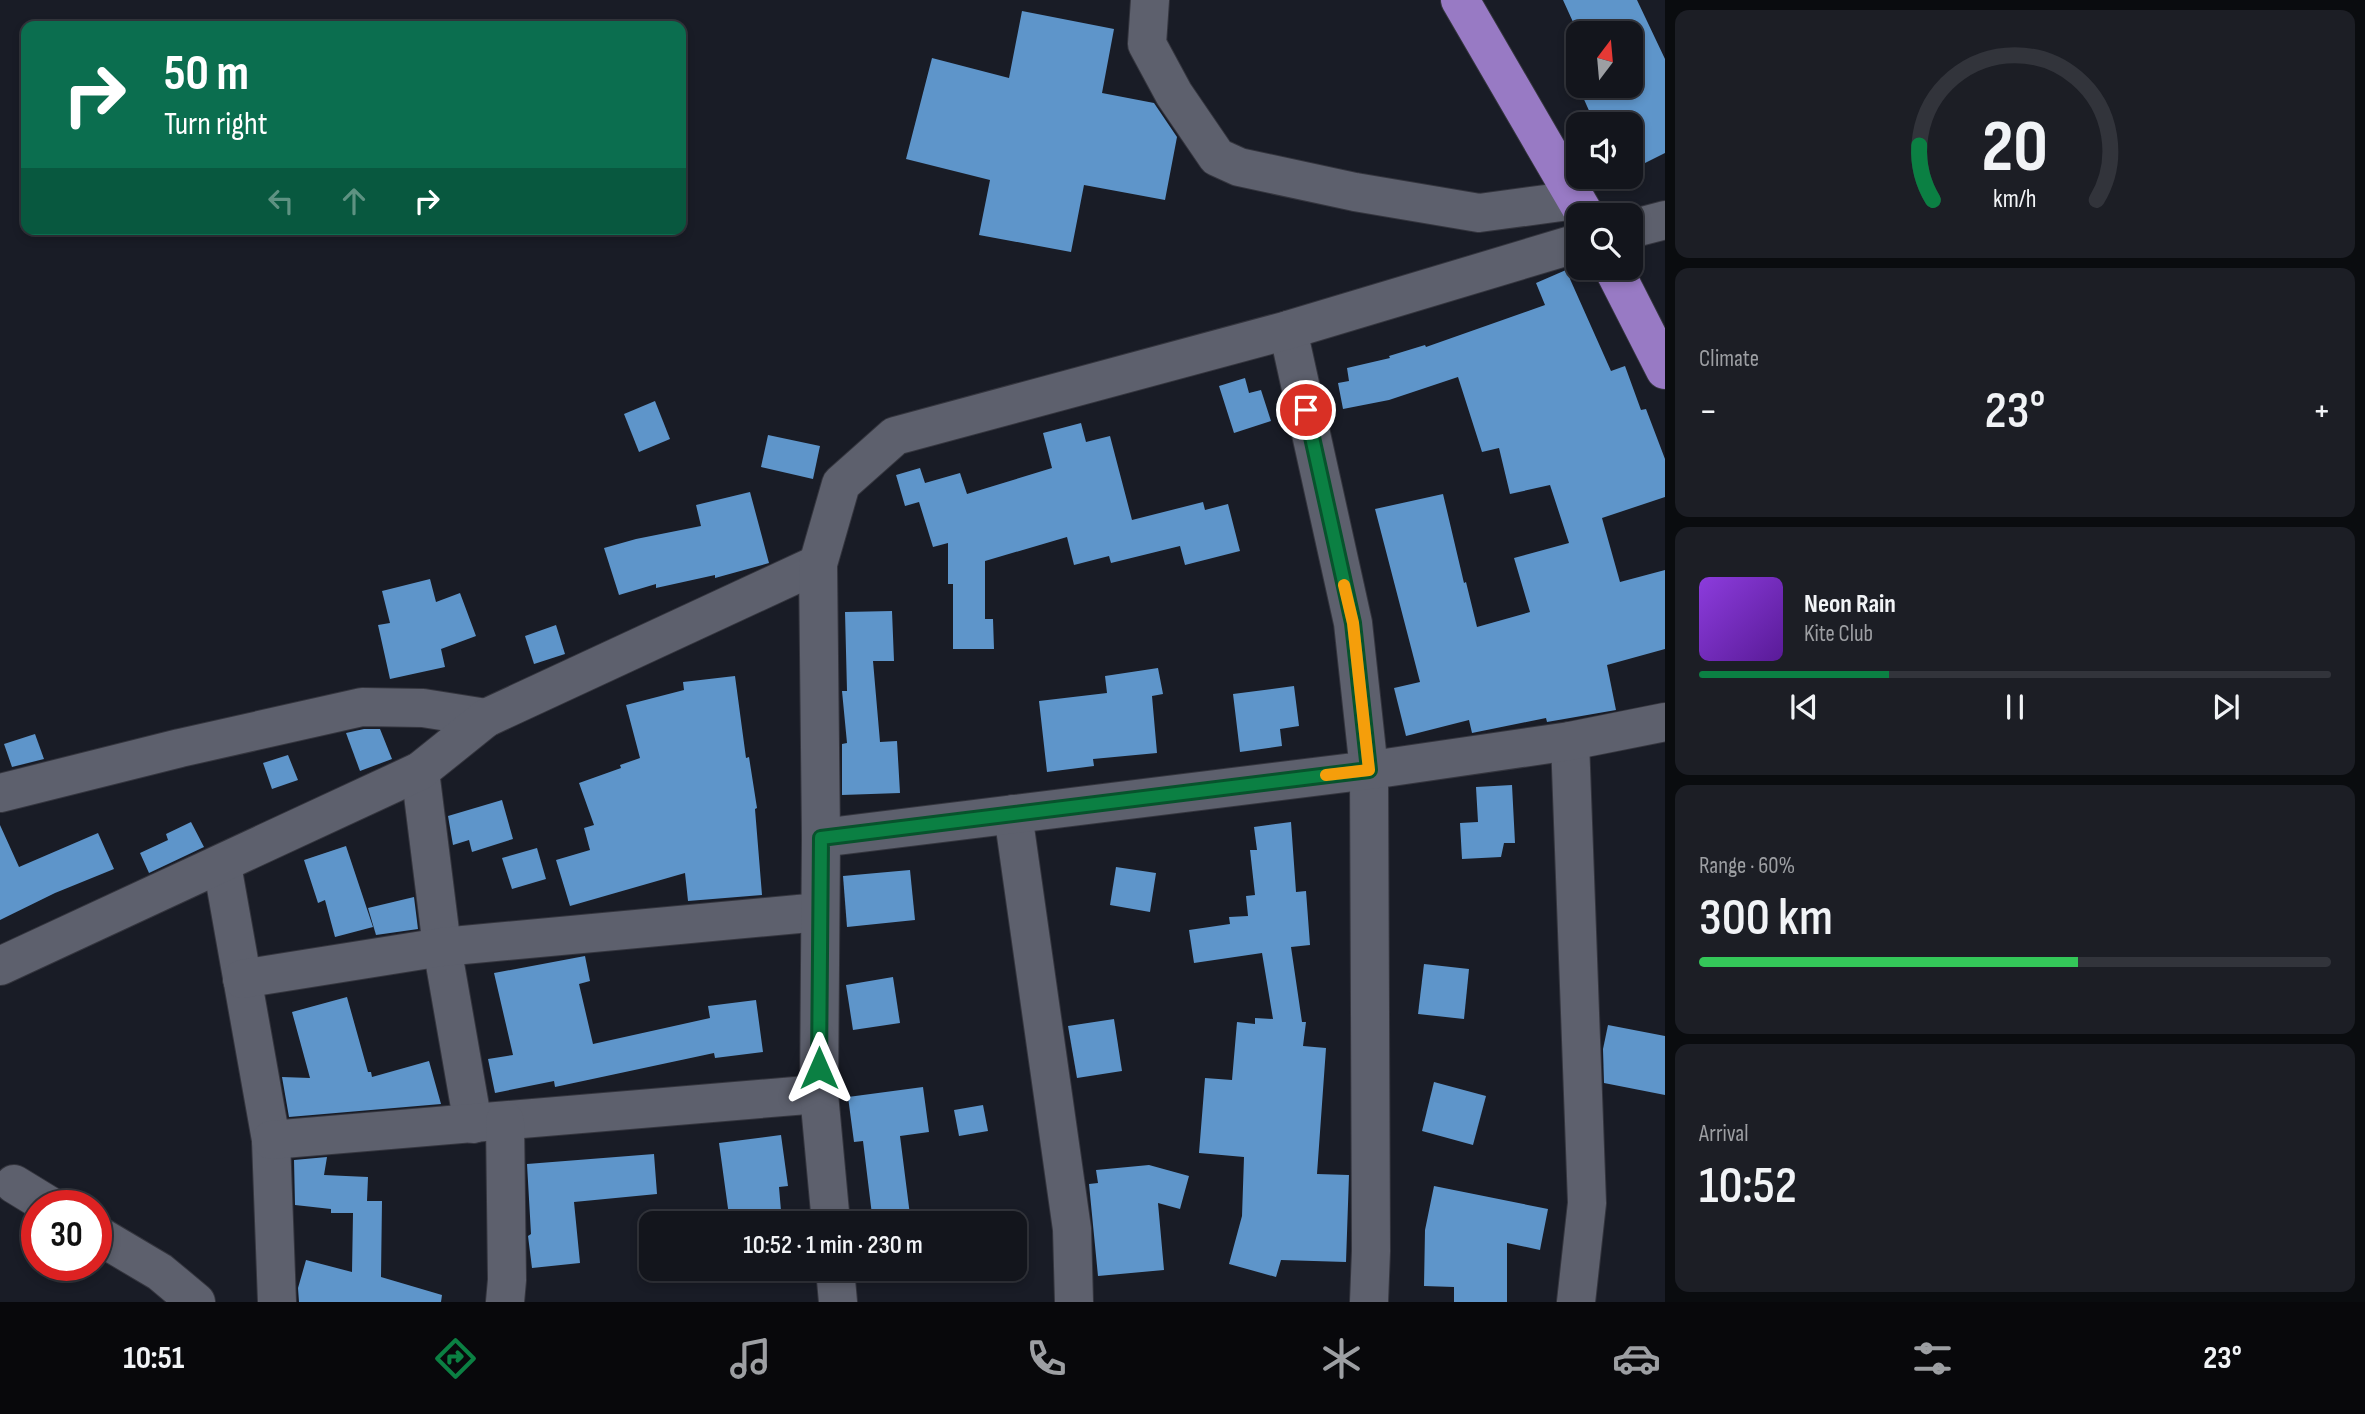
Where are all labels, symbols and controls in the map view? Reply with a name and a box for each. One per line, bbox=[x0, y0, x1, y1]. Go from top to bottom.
north arrow bbox=[1566, 21, 1643, 98]
map controls bbox=[1566, 21, 1643, 280]
text: 50 m bbox=[164, 45, 249, 104]
icon: right bbox=[49, 49, 140, 140]
text: Turn right bbox=[164, 105, 268, 144]
text: 20 bbox=[1982, 105, 2048, 193]
button: sound bbox=[1566, 112, 1643, 189]
icon: left bbox=[262, 182, 300, 220]
icon: ahead bbox=[335, 182, 373, 220]
icon: right bbox=[408, 182, 446, 220]
text: km/h bbox=[1993, 184, 2037, 215]
button: search bbox=[1566, 203, 1643, 280]
text: Climate bbox=[1699, 345, 1759, 373]
pin bbox=[1276, 380, 1336, 440]
text: 23° bbox=[1985, 380, 2045, 443]
text: − bbox=[1699, 389, 1718, 434]
text: + bbox=[2312, 389, 2331, 434]
icon: arrive bbox=[1287, 391, 1325, 429]
text: Neon Rain bbox=[1804, 589, 1896, 620]
text: Kite Club bbox=[1804, 620, 1873, 648]
icon: previous bbox=[1785, 688, 1823, 726]
icon: pause bbox=[1996, 688, 2034, 726]
icon: next bbox=[2207, 688, 2245, 726]
text: Range · 60% bbox=[1699, 852, 1795, 880]
text: 300 km bbox=[1699, 887, 1833, 950]
position arrow bbox=[782, 1031, 856, 1105]
text: Arrival bbox=[1699, 1120, 1748, 1148]
text: 10:52 bbox=[1699, 1155, 1797, 1218]
speed limit sign: 30 bbox=[21, 1190, 112, 1281]
text: 10:52 · 1 min · 230 m bbox=[743, 1230, 923, 1261]
icon: directions bbox=[431, 1334, 480, 1383]
icon: music bbox=[726, 1334, 775, 1383]
icon: phone bbox=[1022, 1334, 1071, 1383]
icon: climate bbox=[1317, 1334, 1366, 1383]
icon: car bbox=[1612, 1334, 1661, 1383]
icon: filters bbox=[1908, 1334, 1957, 1383]
text: 10:51 bbox=[123, 1339, 184, 1378]
text: 23° bbox=[2203, 1339, 2242, 1378]

